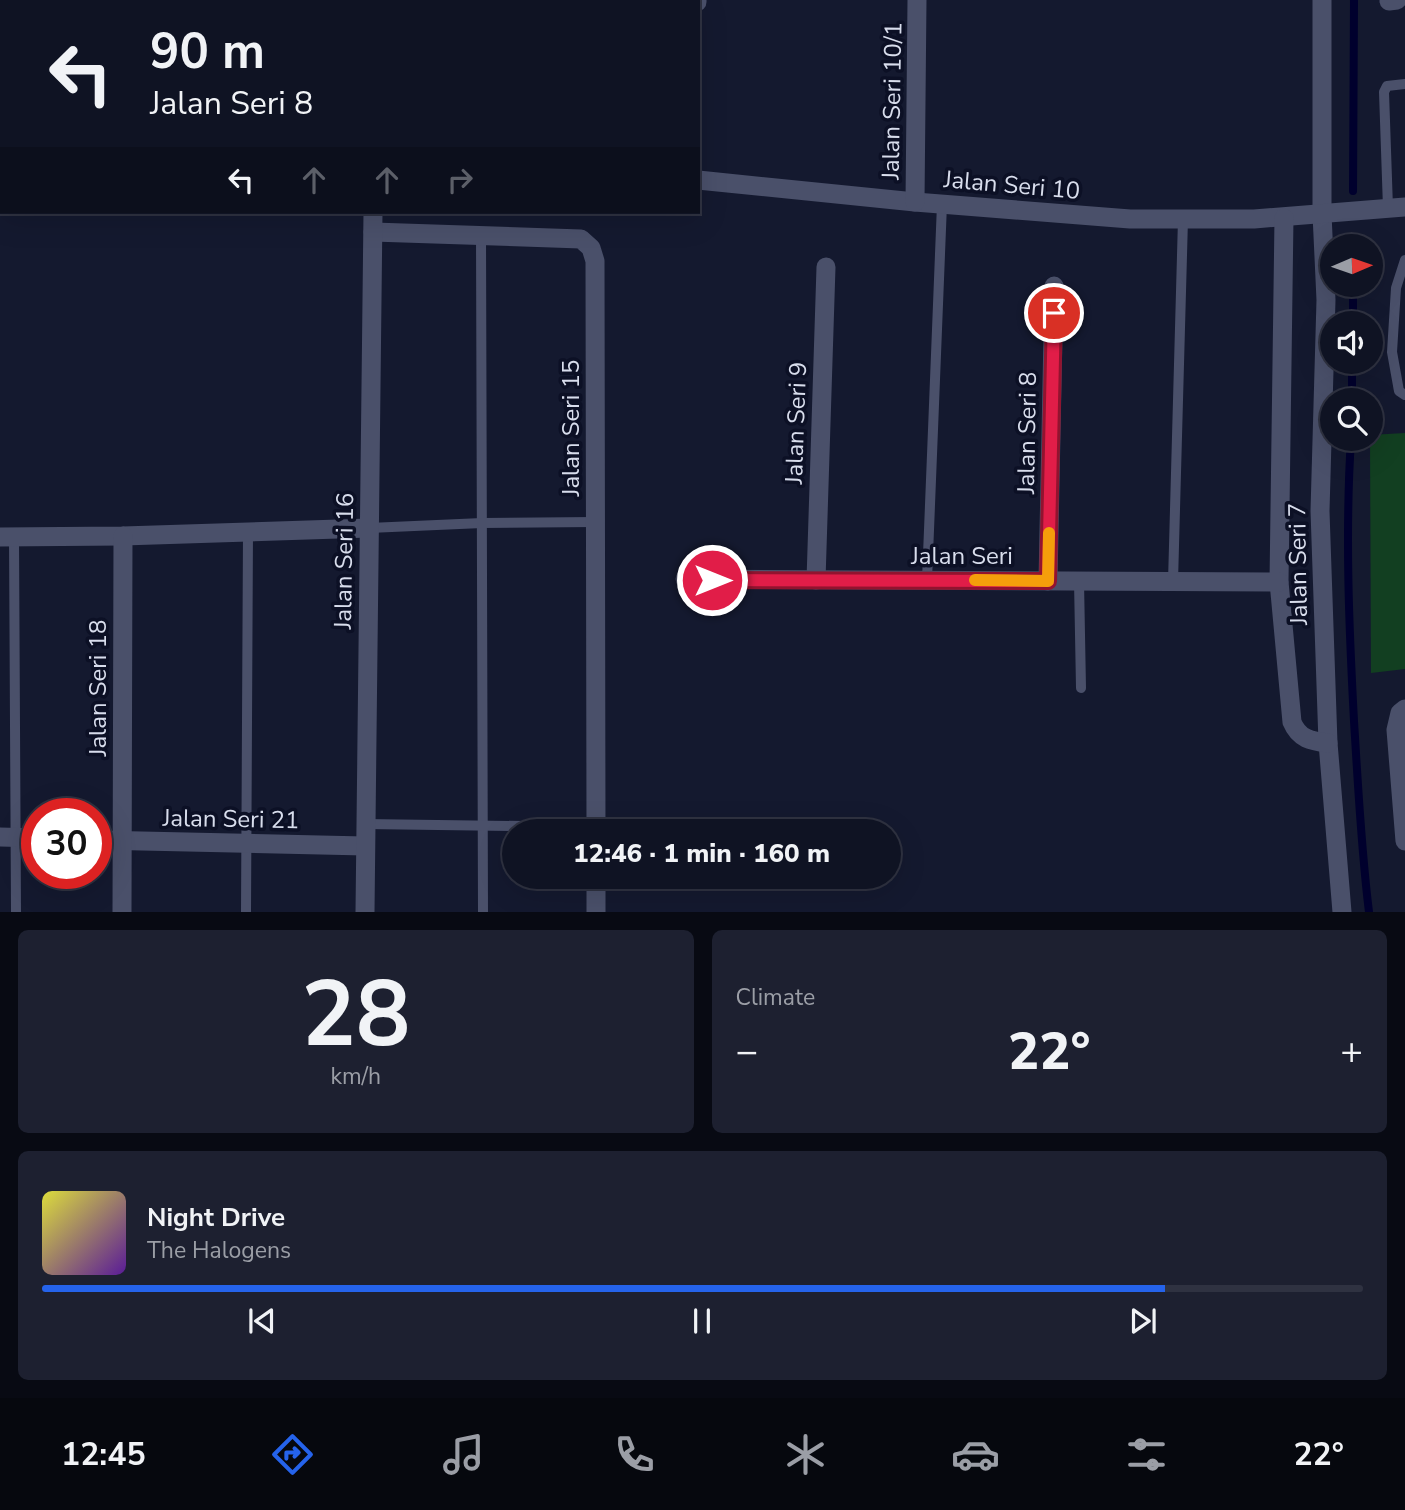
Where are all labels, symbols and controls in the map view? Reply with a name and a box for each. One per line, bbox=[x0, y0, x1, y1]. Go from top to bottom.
text: 90 m bbox=[150, 18, 265, 85]
street label: Jalan Seri 10/1 bbox=[875, 22, 909, 181]
icon: left bbox=[35, 28, 126, 119]
text: Jalan Seri 8 bbox=[150, 82, 313, 125]
icon: left bbox=[222, 161, 260, 199]
icon: ahead bbox=[295, 161, 333, 199]
icon: ahead bbox=[368, 161, 406, 199]
icon: right bbox=[441, 161, 479, 199]
street label: Jalan Seri 10 bbox=[941, 163, 1082, 207]
north arrow bbox=[1320, 234, 1382, 298]
map controls bbox=[1320, 234, 1383, 451]
pin bbox=[1024, 283, 1084, 343]
icon: arrive bbox=[1035, 294, 1073, 332]
button: sound bbox=[1320, 311, 1383, 374]
street label: Jalan Seri 15 bbox=[555, 360, 587, 497]
street label: Jalan Seri 9 bbox=[778, 361, 814, 486]
street label: Jalan Seri 8 bbox=[1010, 372, 1044, 495]
button: search bbox=[1320, 388, 1383, 451]
street label: Jalan Seri 16 bbox=[327, 492, 361, 631]
street label: Jalan Seri 7 bbox=[1281, 503, 1315, 626]
street label: Jalan Seri bbox=[910, 540, 1013, 572]
position arrow bbox=[675, 543, 749, 617]
street label: Jalan Seri 18 bbox=[82, 620, 114, 757]
speed limit sign: 30 bbox=[21, 798, 112, 889]
street label: Jalan Seri 21 bbox=[161, 802, 300, 836]
text: 12:46 · 1 min · 160 m bbox=[573, 836, 830, 871]
text: 28 bbox=[301, 953, 410, 1077]
text: Climate bbox=[736, 982, 815, 1013]
text: 22° bbox=[1008, 1016, 1090, 1087]
text: − bbox=[736, 1026, 758, 1077]
text: + bbox=[1340, 1026, 1363, 1077]
text: km/h bbox=[330, 1061, 381, 1092]
text: Night Drive bbox=[147, 1200, 285, 1235]
text: The Halogens bbox=[147, 1235, 291, 1266]
icon: previous bbox=[243, 1302, 281, 1340]
icon: pause bbox=[683, 1302, 721, 1340]
icon: next bbox=[1124, 1302, 1162, 1340]
icon: directions bbox=[268, 1430, 317, 1479]
icon: music bbox=[439, 1430, 488, 1479]
icon: phone bbox=[610, 1430, 659, 1479]
icon: climate bbox=[781, 1430, 830, 1479]
icon: car bbox=[951, 1430, 1000, 1479]
icon: filters bbox=[1122, 1430, 1171, 1479]
text: 12:45 bbox=[61, 1433, 146, 1476]
text: 22° bbox=[1293, 1433, 1344, 1476]

